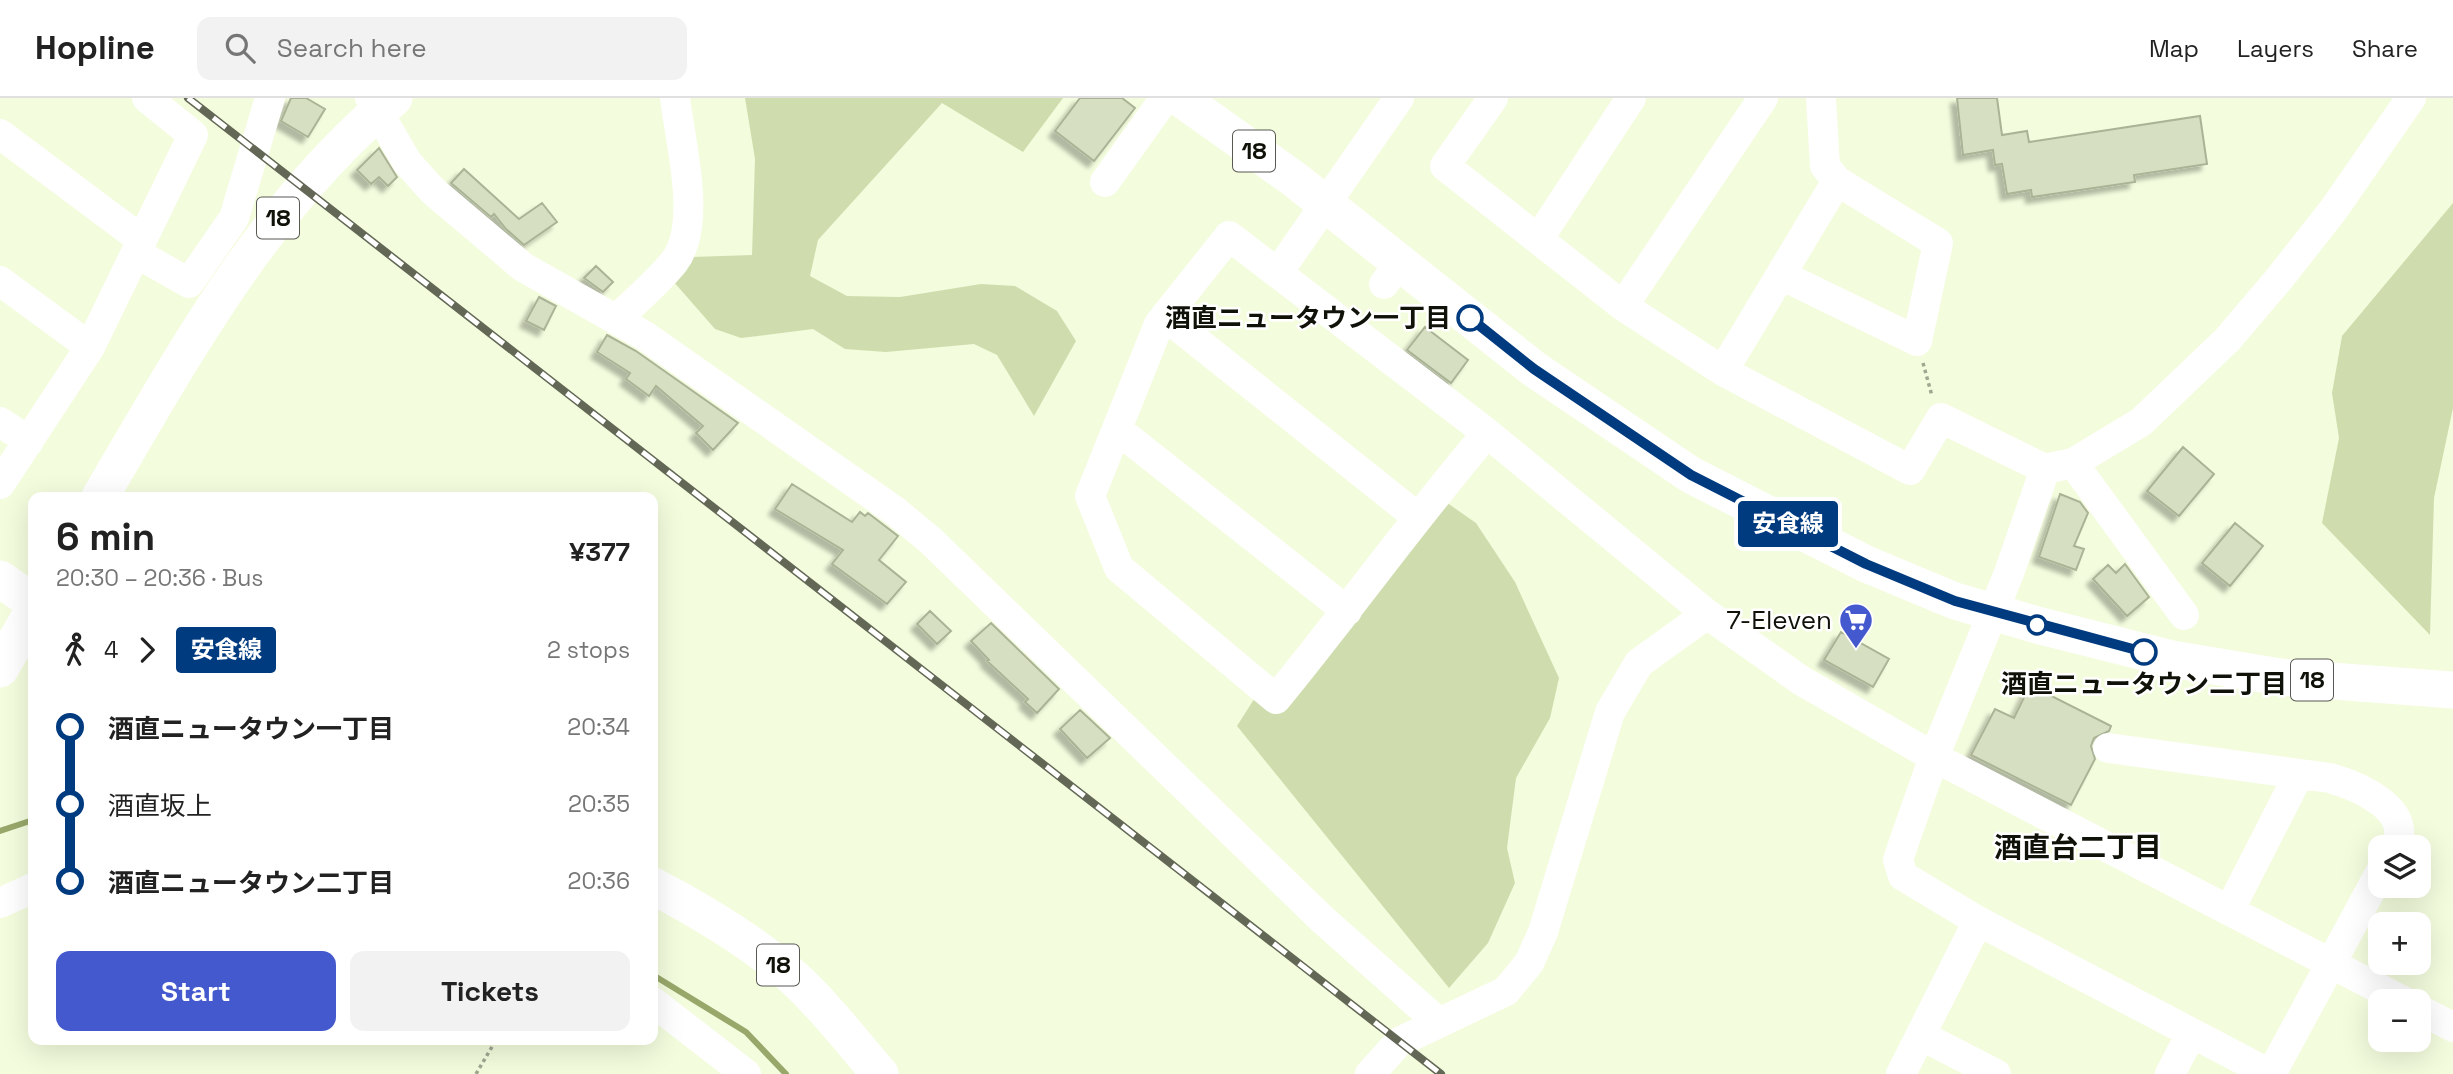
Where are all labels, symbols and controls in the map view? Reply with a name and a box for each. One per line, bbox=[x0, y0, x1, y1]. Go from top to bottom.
search box bbox=[197, 17, 687, 80]
text: Hopline bbox=[35, 27, 155, 69]
icon: search bbox=[221, 29, 259, 67]
text: Search here bbox=[277, 31, 427, 65]
text: Map bbox=[2149, 33, 2199, 64]
text: Layers bbox=[2237, 33, 2314, 64]
text: Share bbox=[2352, 33, 2418, 64]
road number: 18 bbox=[1233, 130, 1275, 172]
road number: 18 bbox=[257, 198, 299, 238]
place label: 酒直ニュータウン一丁目 bbox=[1165, 301, 1451, 335]
marker: 酒直ニュータウン一丁目 bbox=[1457, 305, 1483, 331]
line badge: 安食線 bbox=[1748, 501, 1828, 547]
text: 安食線 bbox=[1752, 508, 1824, 539]
text: 6 min bbox=[56, 513, 155, 561]
text: ¥377 bbox=[569, 535, 630, 569]
text: 20:30 – 20:36 · Bus bbox=[56, 563, 263, 593]
supermarket icon: 7-Eleven bbox=[1837, 601, 1875, 650]
place label: 7-Eleven bbox=[1726, 603, 1832, 637]
unlabelled marker bbox=[2027, 615, 2047, 635]
icon: walk bbox=[56, 631, 94, 669]
icon: forward bbox=[128, 631, 166, 669]
text: 安食線 bbox=[190, 634, 262, 665]
text: 4 bbox=[104, 635, 118, 665]
text: 2 stops bbox=[547, 635, 630, 665]
marker: 酒直ニュータウン二丁目 bbox=[2131, 639, 2157, 665]
road number: 18 bbox=[2291, 660, 2333, 700]
place label: 酒直ニュータウン二丁目 bbox=[2001, 667, 2287, 701]
text: 酒直ニュータウン一丁目 bbox=[108, 712, 394, 746]
text: 20:34 bbox=[567, 712, 630, 742]
text: 酒直坂上 bbox=[108, 789, 212, 823]
text: 20:35 bbox=[568, 789, 630, 819]
district label: 酒直台二丁目 bbox=[1994, 829, 2162, 865]
map controls bbox=[2368, 835, 2431, 1052]
button: layers bbox=[2368, 835, 2431, 898]
text: 酒直ニュータウン二丁目 bbox=[108, 866, 394, 900]
text: 20:36 bbox=[568, 866, 630, 896]
button: + bbox=[2368, 912, 2431, 975]
road number: 18 bbox=[757, 944, 799, 986]
button: Start bbox=[56, 951, 336, 1031]
button: Tickets bbox=[350, 951, 630, 1031]
button: − bbox=[2368, 989, 2431, 1052]

